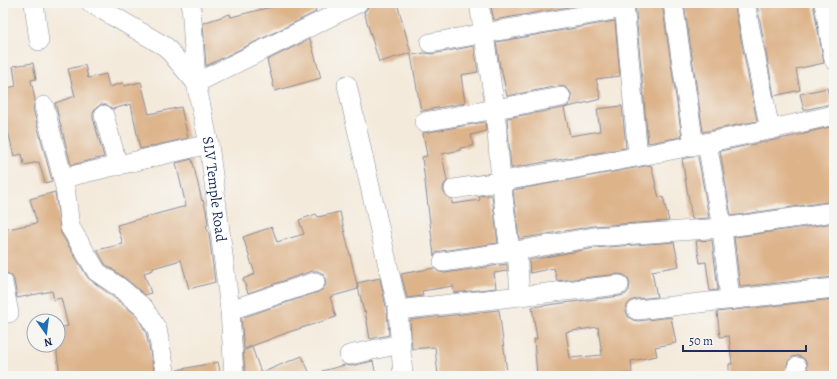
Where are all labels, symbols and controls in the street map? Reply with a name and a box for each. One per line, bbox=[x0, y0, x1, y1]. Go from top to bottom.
street label: SLV Temple Road bbox=[198, 134, 231, 244]
north arrow bbox=[26, 313, 66, 353]
scale bar bbox=[683, 327, 806, 353]
text: 50 m bbox=[689, 333, 713, 349]
text: N bbox=[43, 334, 54, 350]

